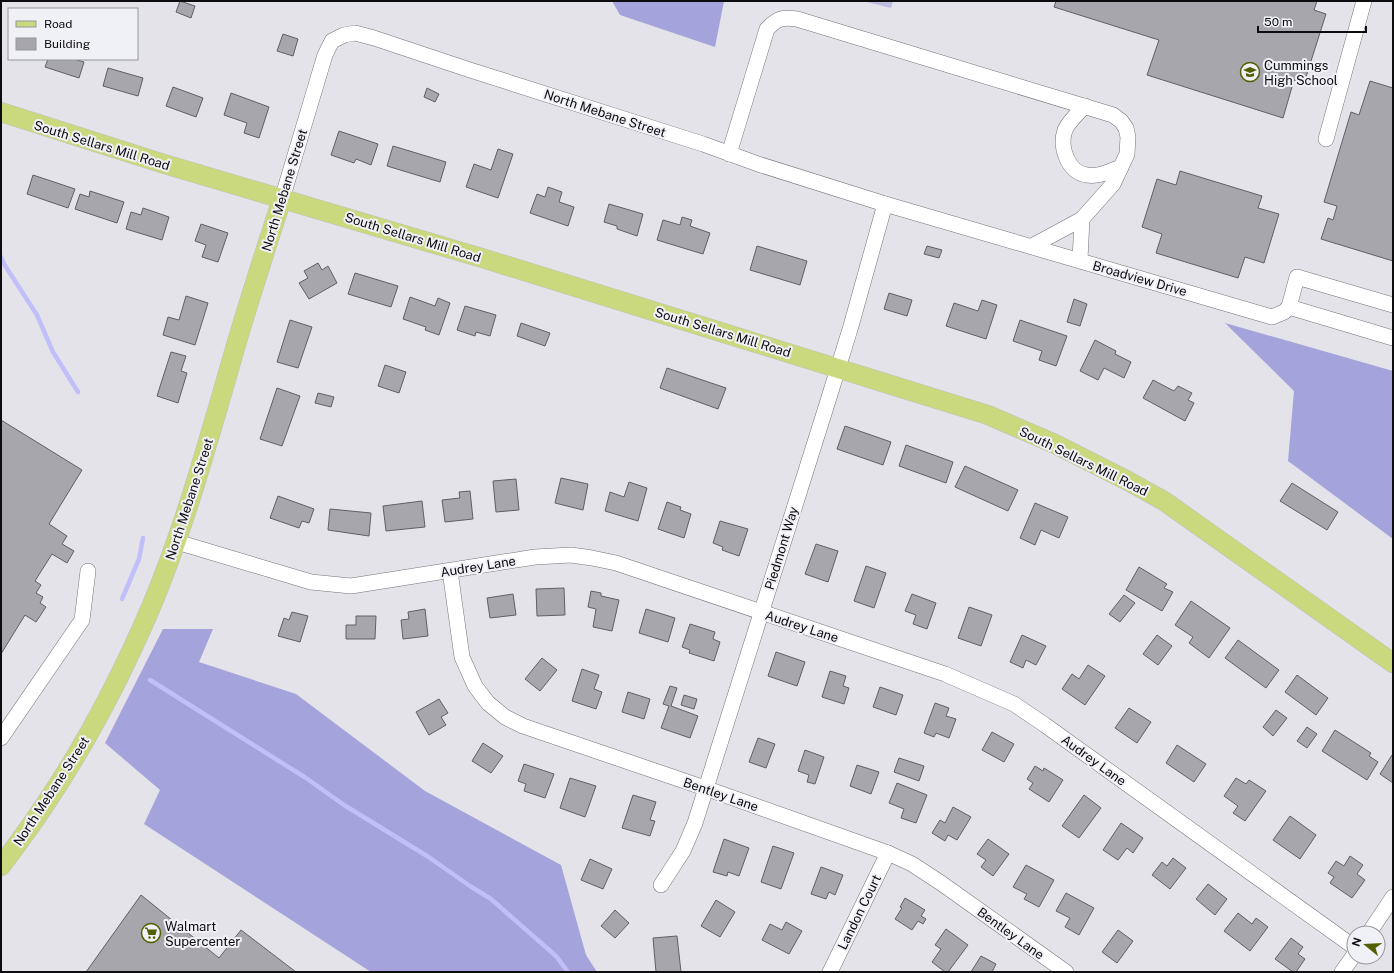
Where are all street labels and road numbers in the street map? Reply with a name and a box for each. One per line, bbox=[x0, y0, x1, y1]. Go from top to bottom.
street label: North Mebane Street bbox=[542, 87, 668, 140]
street label: South Sellars Mill Road bbox=[32, 118, 172, 173]
street label: North Mebane Street bbox=[259, 127, 310, 253]
street label: South Sellars Mill Road bbox=[343, 210, 483, 265]
street label: Broadview Drive bbox=[1091, 258, 1189, 299]
street label: South Sellars Mill Road bbox=[653, 305, 793, 360]
street label: South Sellars Mill Road bbox=[1017, 424, 1151, 499]
street label: North Mebane Street bbox=[163, 436, 216, 562]
street label: Piedmont Way bbox=[762, 505, 801, 592]
street label: Audrey Lane bbox=[439, 553, 517, 580]
street label: Audrey Lane bbox=[763, 608, 840, 645]
street label: Audrey Lane bbox=[1058, 732, 1129, 789]
street label: North Mebane Street bbox=[10, 734, 92, 849]
street label: Bentley Lane bbox=[681, 775, 760, 814]
street label: Landon Court bbox=[835, 872, 884, 952]
street label: Bentley Lane bbox=[974, 904, 1047, 963]

